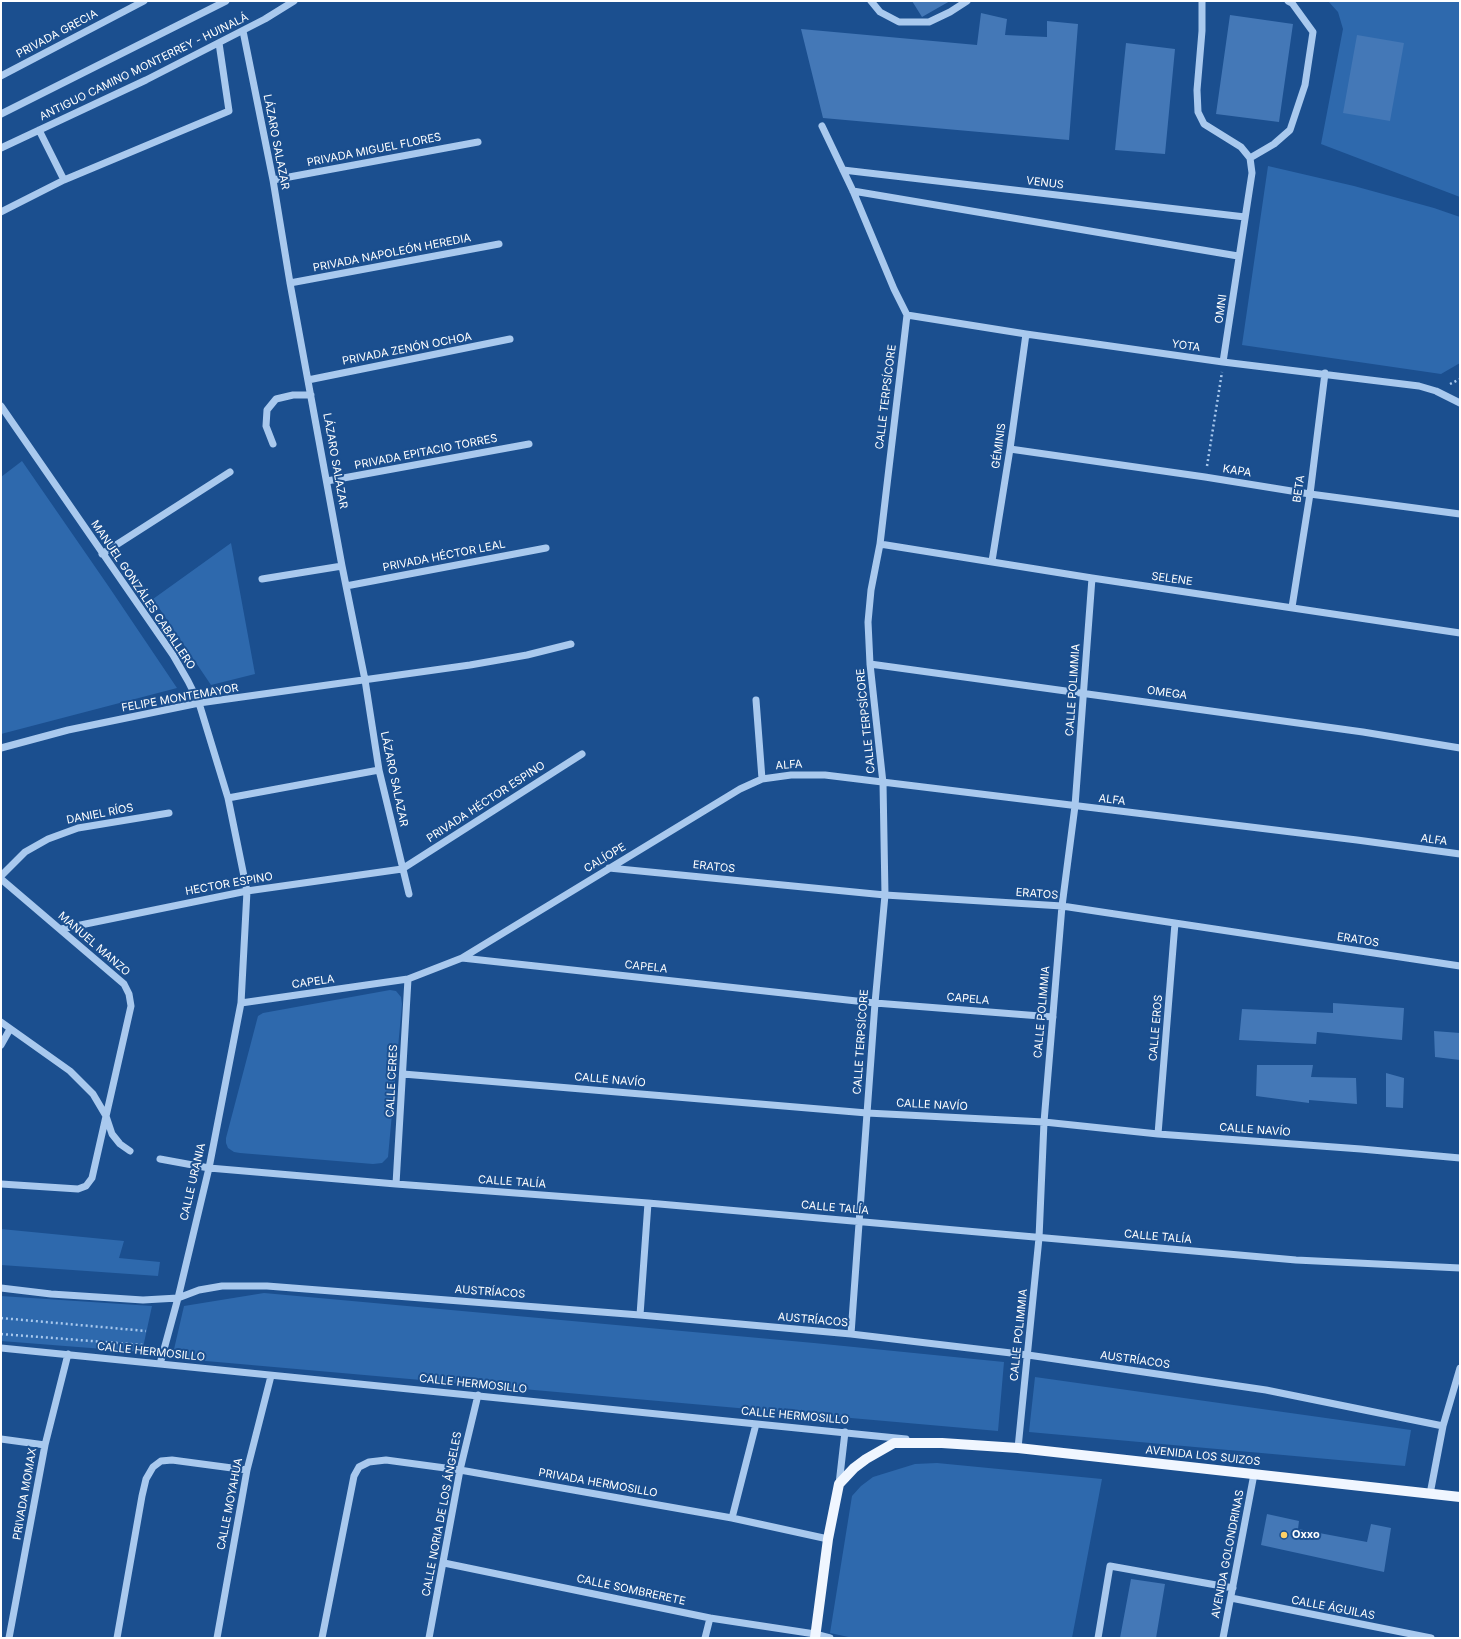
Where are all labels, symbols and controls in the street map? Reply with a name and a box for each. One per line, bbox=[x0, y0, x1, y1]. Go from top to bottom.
street label: PRIVADA GRECIA bbox=[14, 7, 100, 61]
street label: ANTIGUO CAMINO MONTERREY - HUINALÁ bbox=[37, 10, 251, 124]
street label: LÁZARO SALAZAR bbox=[260, 93, 292, 191]
street label: PRIVADA MIGUEL FLORES bbox=[306, 130, 442, 170]
street label: VENUS bbox=[1025, 174, 1065, 192]
street label: PRIVADA NAPOLEÓN HEREDIA bbox=[312, 231, 472, 275]
street label: OMNI bbox=[1212, 293, 1230, 325]
street label: PRIVADA ZENÓN OCHOA bbox=[341, 330, 473, 368]
street label: YOTA bbox=[1171, 337, 1201, 355]
street label: CALLE TERPSÍCORE bbox=[873, 344, 899, 450]
street label: LÁZARO SALAZAR bbox=[320, 412, 350, 510]
street label: GÉMINIS bbox=[989, 422, 1009, 470]
street label: PRIVADA EPITACIO TORRES bbox=[353, 432, 499, 472]
street label: KAPA bbox=[1222, 462, 1252, 480]
street label: BETA bbox=[1291, 474, 1307, 504]
street label: MANUEL GONZÁLES CABALLERO bbox=[88, 518, 198, 672]
street label: PRIVADA HÉCTOR LEAL bbox=[382, 538, 506, 574]
street label: SELENE bbox=[1151, 570, 1193, 588]
street label: CALLE POLIMMIA bbox=[1063, 643, 1083, 737]
street label: CALLE TERPSÍCORE bbox=[854, 668, 878, 774]
street label: FELIPE MONTEMAYOR bbox=[120, 681, 240, 715]
street label: OMEGA bbox=[1146, 684, 1188, 702]
street label: LÁZARO SALAZAR bbox=[377, 730, 411, 828]
street label: ALFA bbox=[775, 757, 803, 773]
street label: PRIVADA HÉCTOR ESPINO bbox=[424, 759, 548, 845]
street label: ALFA bbox=[1098, 792, 1126, 808]
street label: DANIEL RÍOS bbox=[65, 801, 135, 827]
street label: ALFA bbox=[1420, 832, 1448, 848]
street label: CALÍOPE bbox=[582, 840, 628, 876]
street label: ERATOS bbox=[692, 858, 736, 876]
street label: HECTOR ESPINO bbox=[184, 870, 274, 898]
street label: ERATOS bbox=[1015, 886, 1059, 902]
street label: MANUEL MANZO bbox=[55, 909, 133, 979]
street label: ERATOS bbox=[1336, 930, 1380, 950]
street label: CAPELA bbox=[624, 958, 668, 976]
street label: CALLE POLIMMIA bbox=[1031, 965, 1053, 1059]
street label: CAPELA bbox=[291, 972, 335, 992]
street label: CALLE TERPSÍCORE bbox=[851, 989, 871, 1095]
street label: CAPELA bbox=[946, 991, 990, 1007]
street label: CALLE EROS bbox=[1147, 994, 1165, 1062]
street label: CALLE CERES bbox=[384, 1044, 400, 1118]
street label: CALLE NAVÍO bbox=[574, 1070, 646, 1090]
street label: CALLE NAVÍO bbox=[896, 1097, 968, 1113]
street label: CALLE NAVÍO bbox=[1219, 1121, 1291, 1139]
street label: CALLE URANIA bbox=[178, 1142, 208, 1222]
street label: CALLE TALÍA bbox=[478, 1173, 546, 1191]
street label: CALLE TALÍA bbox=[801, 1198, 869, 1218]
street label: CALLE TALÍA bbox=[1124, 1227, 1192, 1247]
street label: AUSTRÍACOS bbox=[454, 1283, 526, 1301]
street label: CALLE POLIMMIA bbox=[1008, 1288, 1030, 1382]
street label: AUSTRÍACOS bbox=[777, 1310, 849, 1330]
street label: CALLE HERMOSILLO bbox=[96, 1340, 206, 1364]
street label: AUSTRÍACOS bbox=[1099, 1349, 1171, 1371]
street label: CALLE HERMOSILLO bbox=[418, 1372, 528, 1396]
street label: CALLE HERMOSILLO bbox=[740, 1405, 850, 1427]
street label: CALLE NORIA DE LOS ÁNGELES bbox=[420, 1430, 464, 1598]
street label: AVENIDA LOS SUIZOS bbox=[1145, 1443, 1261, 1469]
street label: PRIVADA MOMAX bbox=[10, 1447, 40, 1541]
street label: CALLE MOYAHUA bbox=[215, 1457, 245, 1551]
street label: PRIVADA HERMOSILLO bbox=[538, 1466, 658, 1500]
street label: AVENIDA GOLONDRINAS bbox=[1209, 1489, 1247, 1619]
place label: Oxxo bbox=[1292, 1528, 1320, 1542]
marker: Oxxo bbox=[1279, 1530, 1289, 1540]
street label: CALLE SOMBRERETE bbox=[575, 1572, 687, 1608]
street label: CALLE ÁGUILAS bbox=[1290, 1593, 1376, 1623]

